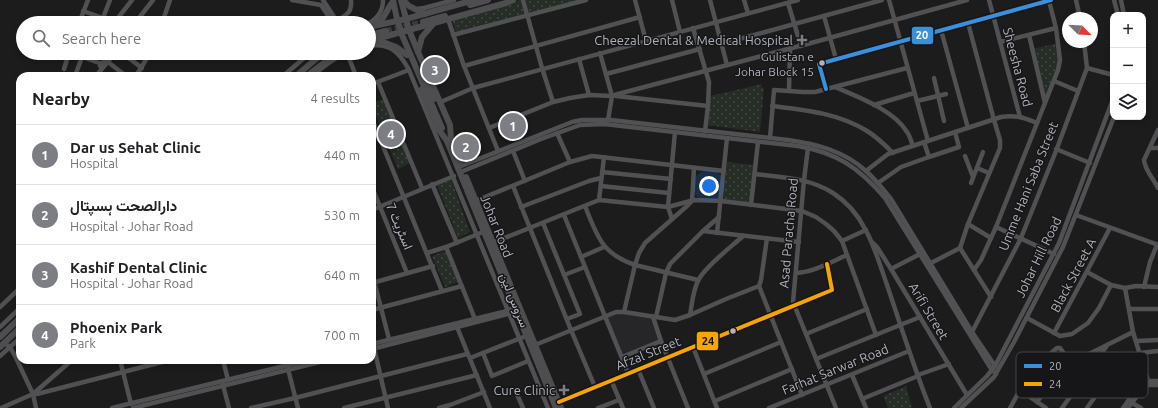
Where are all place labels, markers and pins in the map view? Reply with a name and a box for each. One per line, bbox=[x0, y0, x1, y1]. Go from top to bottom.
place label: Cheezal Dental & Medical Hospital bbox=[594, 33, 794, 47]
marker: Cheezal Dental & Medical Hospital bbox=[796, 34, 808, 46]
place label: Gulistan e Johar Block 15 bbox=[735, 50, 814, 78]
pin: 3 bbox=[422, 55, 448, 85]
marker: Gulistan e Johar Block 15 bbox=[817, 58, 827, 68]
pin: 1 bbox=[500, 111, 526, 141]
pin: 4 bbox=[378, 119, 404, 149]
pin: 2 bbox=[453, 132, 479, 162]
unlabelled marker bbox=[728, 326, 738, 336]
place label: Cure Clinic bbox=[493, 383, 555, 397]
marker: Cure Clinic bbox=[558, 384, 570, 396]

